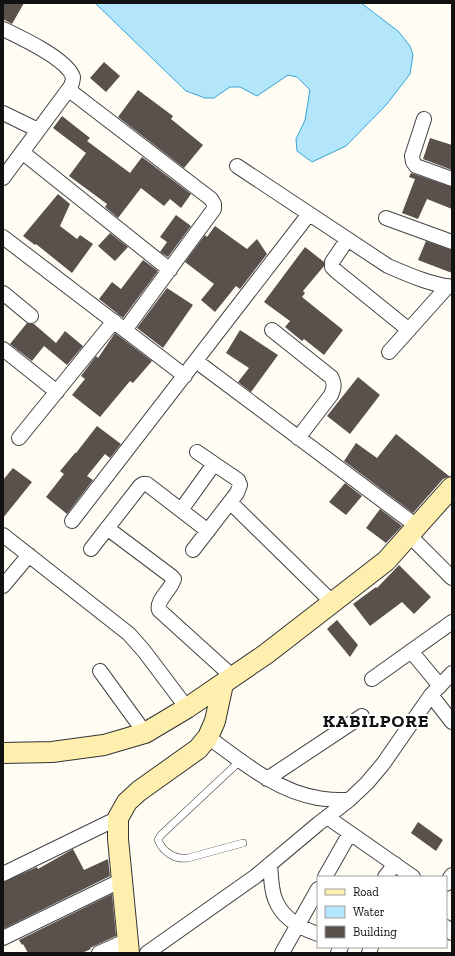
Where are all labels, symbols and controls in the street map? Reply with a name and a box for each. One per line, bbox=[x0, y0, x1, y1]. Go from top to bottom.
district label: KABILPORE bbox=[323, 710, 429, 732]
legend bbox=[317, 876, 447, 948]
text: Road bbox=[353, 885, 379, 899]
text: Water bbox=[353, 905, 385, 919]
text: Building bbox=[353, 925, 397, 939]

